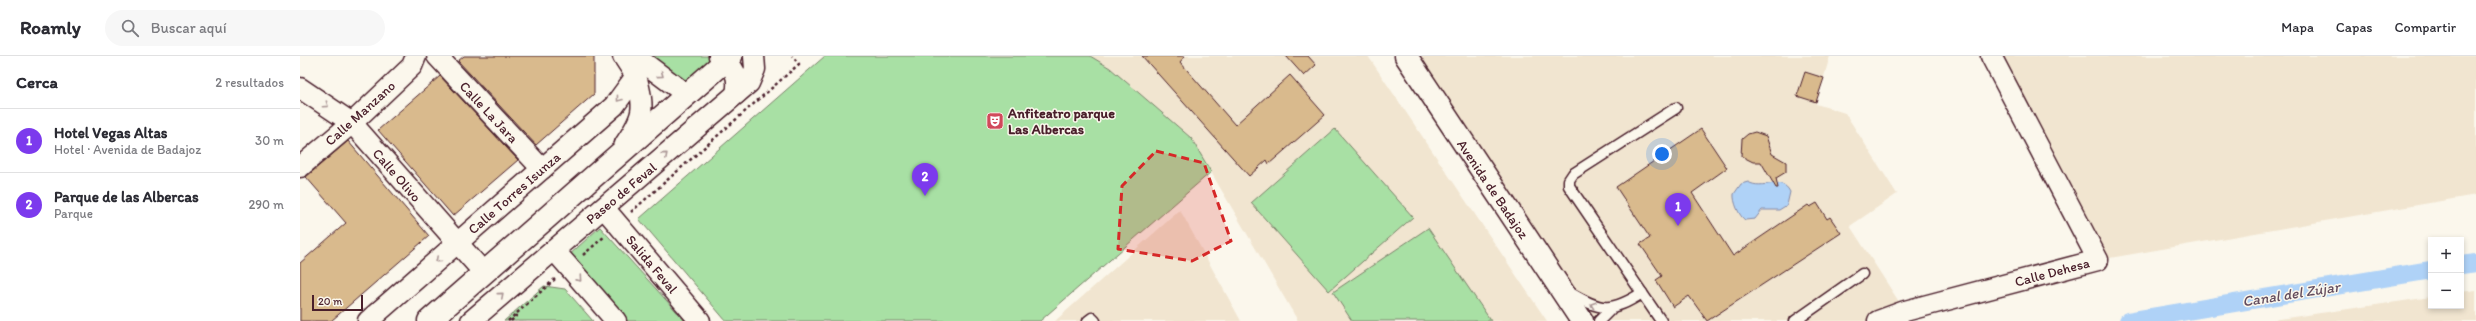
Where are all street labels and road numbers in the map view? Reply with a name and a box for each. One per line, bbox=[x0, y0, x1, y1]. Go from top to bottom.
street label: Calle Manzano bbox=[322, 77, 399, 149]
street label: Calle La Jara bbox=[456, 78, 522, 147]
street label: Avenida de Badajoz bbox=[1453, 136, 1532, 243]
street label: Calle Olivo bbox=[369, 145, 424, 206]
street label: Calle Torres Isunza bbox=[465, 148, 565, 238]
street label: Paseo de Feval bbox=[583, 159, 660, 228]
street label: Salida Feval bbox=[622, 232, 681, 297]
street label: Calle Dehesa bbox=[2013, 254, 2092, 291]

